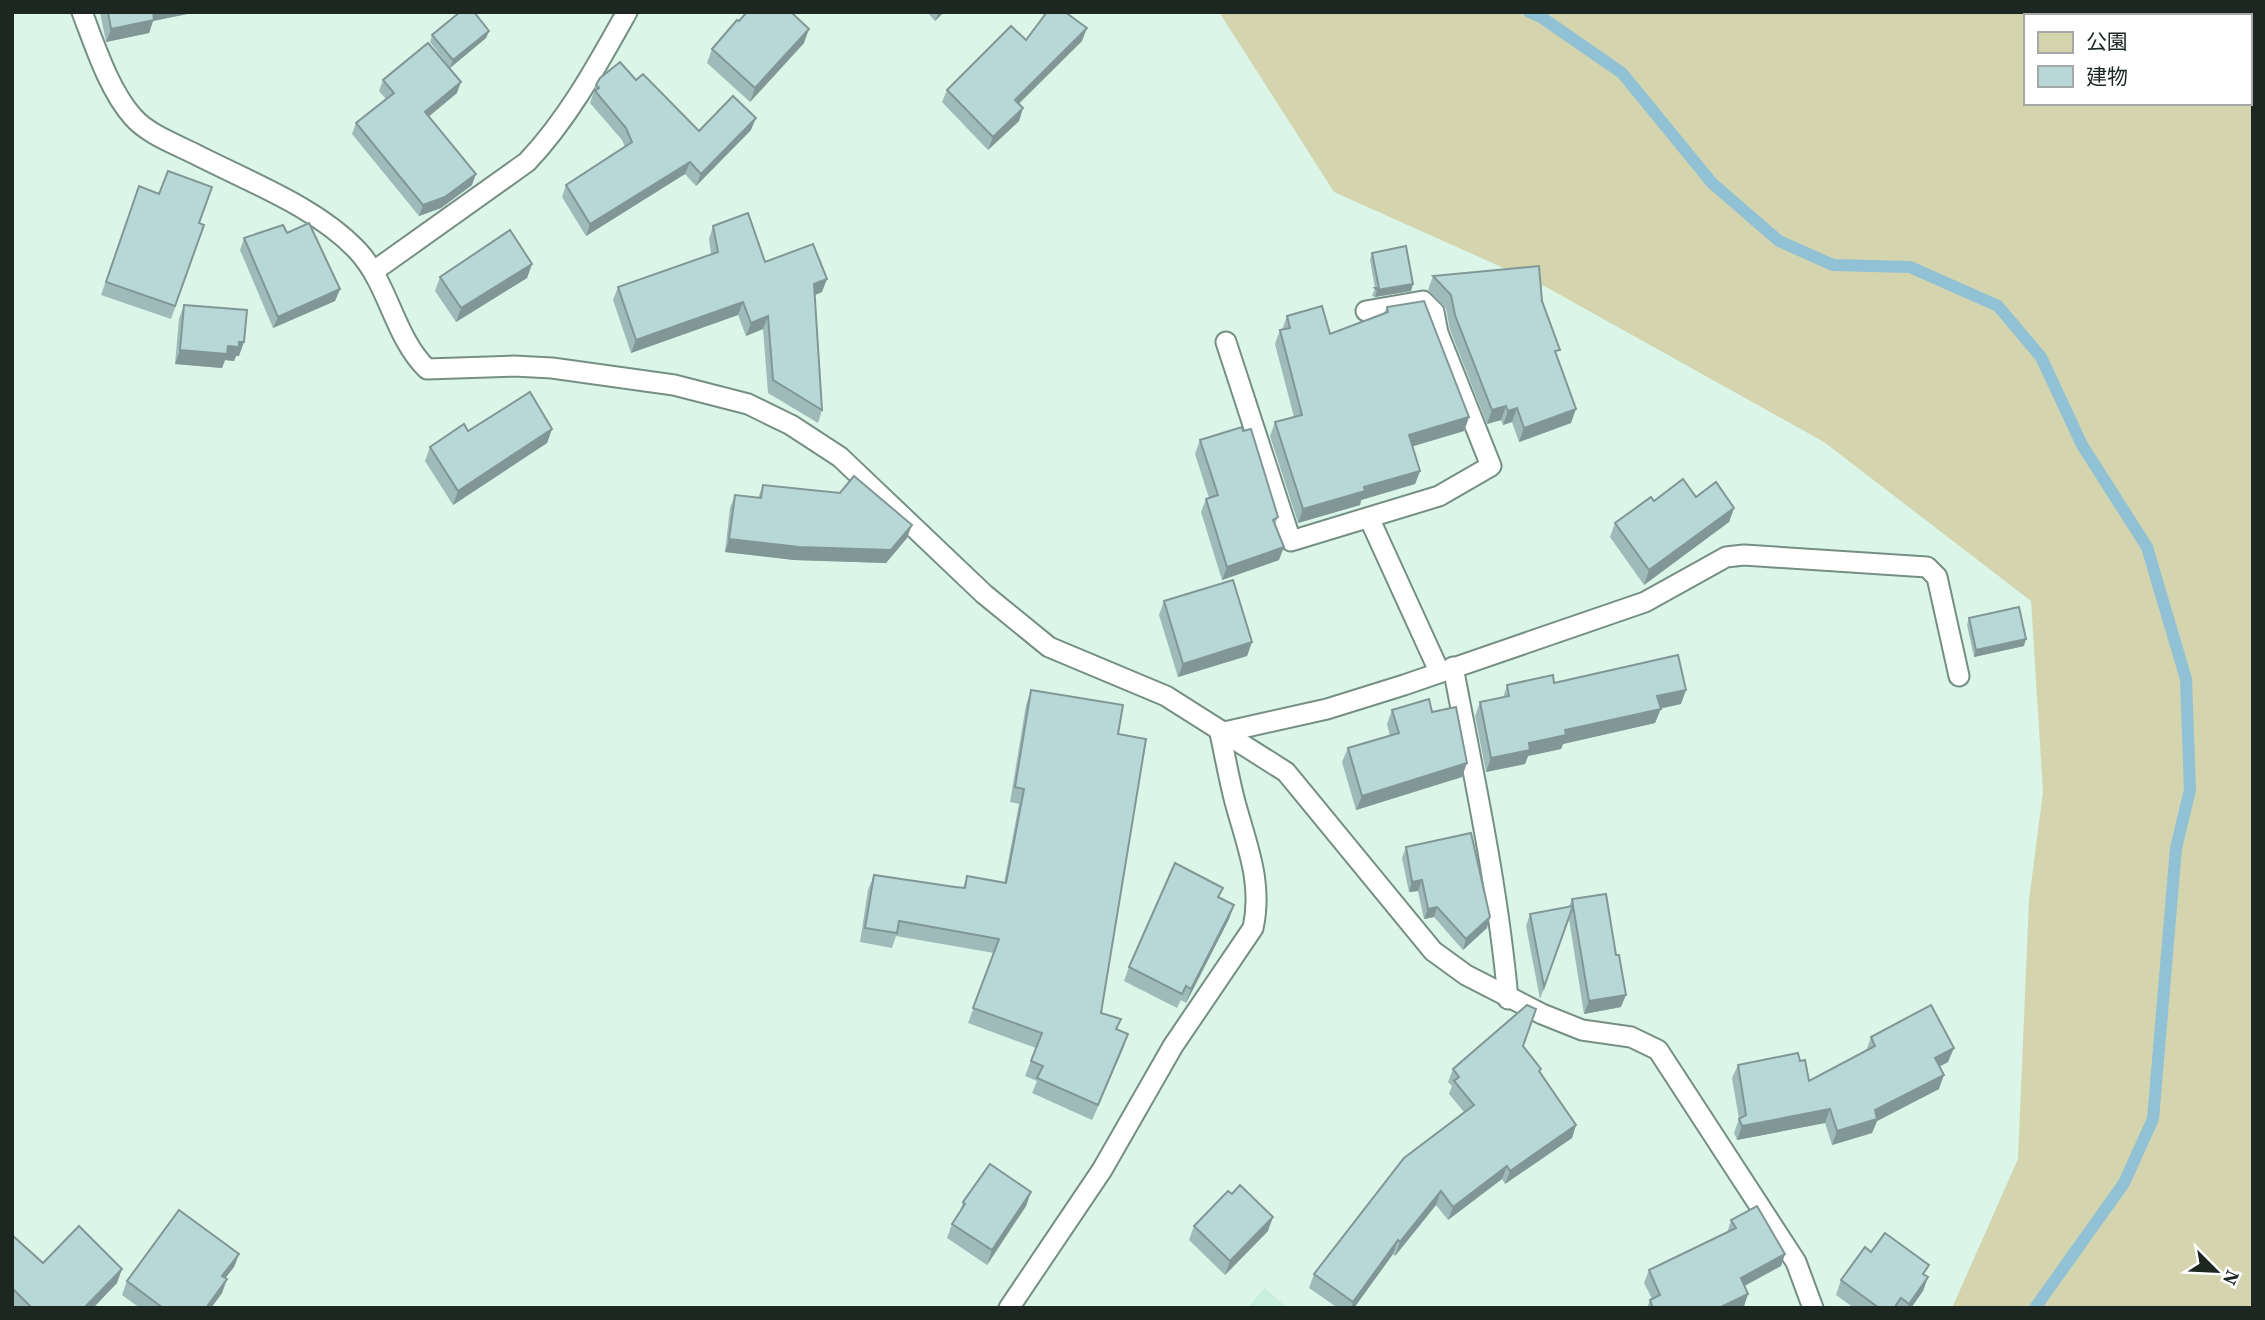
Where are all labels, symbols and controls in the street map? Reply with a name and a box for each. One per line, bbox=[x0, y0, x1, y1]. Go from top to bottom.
legend bbox=[2024, 14, 2251, 105]
text: 公園 bbox=[2086, 27, 2128, 56]
text: 建物 bbox=[2086, 62, 2128, 91]
north arrow bbox=[2181, 1236, 2251, 1306]
text: N bbox=[2217, 1266, 2246, 1290]

